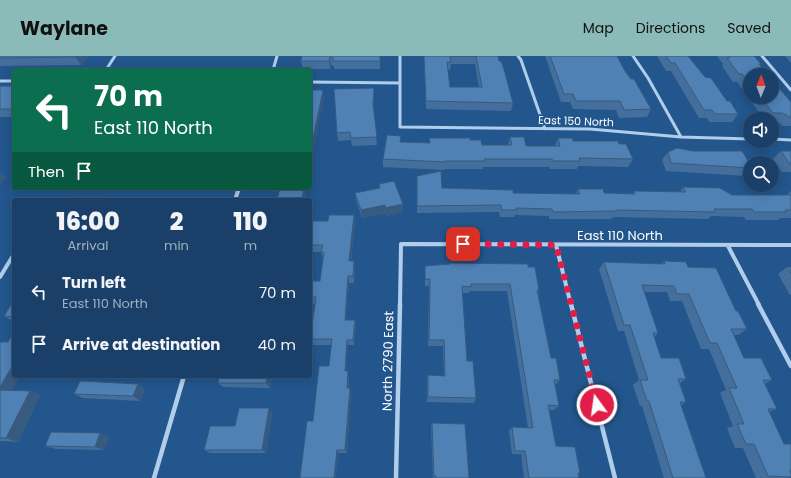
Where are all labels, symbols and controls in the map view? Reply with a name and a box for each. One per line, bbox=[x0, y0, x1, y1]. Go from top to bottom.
text: Waylane bbox=[20, 15, 108, 42]
text: Map bbox=[583, 18, 614, 38]
text: Directions bbox=[636, 18, 705, 38]
text: Saved bbox=[727, 18, 771, 38]
north arrow bbox=[743, 68, 779, 104]
map controls bbox=[743, 68, 779, 192]
text: 70 m bbox=[94, 77, 163, 116]
icon: left bbox=[28, 84, 80, 136]
street label: East 150 North bbox=[538, 112, 614, 130]
button: sound bbox=[743, 112, 779, 148]
text: East 110 North bbox=[94, 115, 213, 140]
button: search bbox=[743, 156, 779, 192]
icon: arrive bbox=[73, 160, 95, 182]
text: Then bbox=[28, 161, 65, 182]
text: 16:00 bbox=[56, 205, 120, 238]
text: 2 bbox=[170, 205, 183, 238]
text: 110 bbox=[233, 205, 268, 238]
street label: East 110 North bbox=[577, 226, 663, 245]
pin bbox=[446, 227, 480, 261]
icon: arrive bbox=[452, 233, 474, 255]
text: Arrival bbox=[68, 236, 108, 255]
text: min bbox=[164, 236, 189, 255]
text: m bbox=[244, 236, 257, 255]
text: Turn left bbox=[62, 272, 126, 293]
icon: left bbox=[28, 281, 50, 303]
text: 70 m bbox=[259, 282, 296, 303]
text: East 110 North bbox=[62, 294, 148, 313]
street label: North 2790 East bbox=[378, 310, 398, 411]
icon: arrive bbox=[28, 333, 50, 355]
text: Arrive at destination bbox=[62, 334, 220, 355]
text: 40 m bbox=[258, 334, 296, 355]
position arrow bbox=[576, 384, 618, 426]

